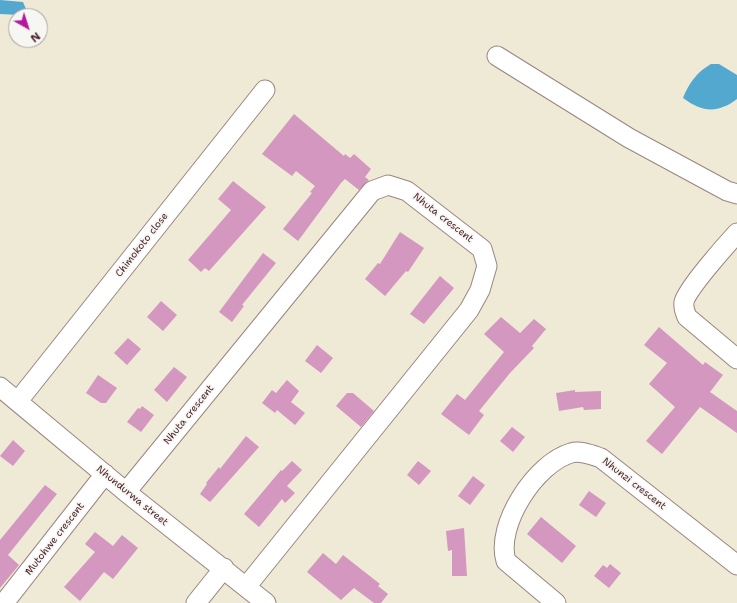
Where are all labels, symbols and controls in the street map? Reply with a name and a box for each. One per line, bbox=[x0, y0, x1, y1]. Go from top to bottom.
north arrow bbox=[8, 8, 48, 48]
text: N bbox=[27, 28, 43, 46]
street label: Nhuta crescent bbox=[410, 191, 476, 245]
street label: Chimokoto close bbox=[113, 211, 171, 279]
street label: Nhuta crescent bbox=[161, 383, 217, 447]
street label: Nhunzi crescent bbox=[600, 455, 668, 513]
street label: Nhundurwa street bbox=[94, 463, 170, 529]
street label: Mutohwe crescent bbox=[23, 500, 87, 578]

